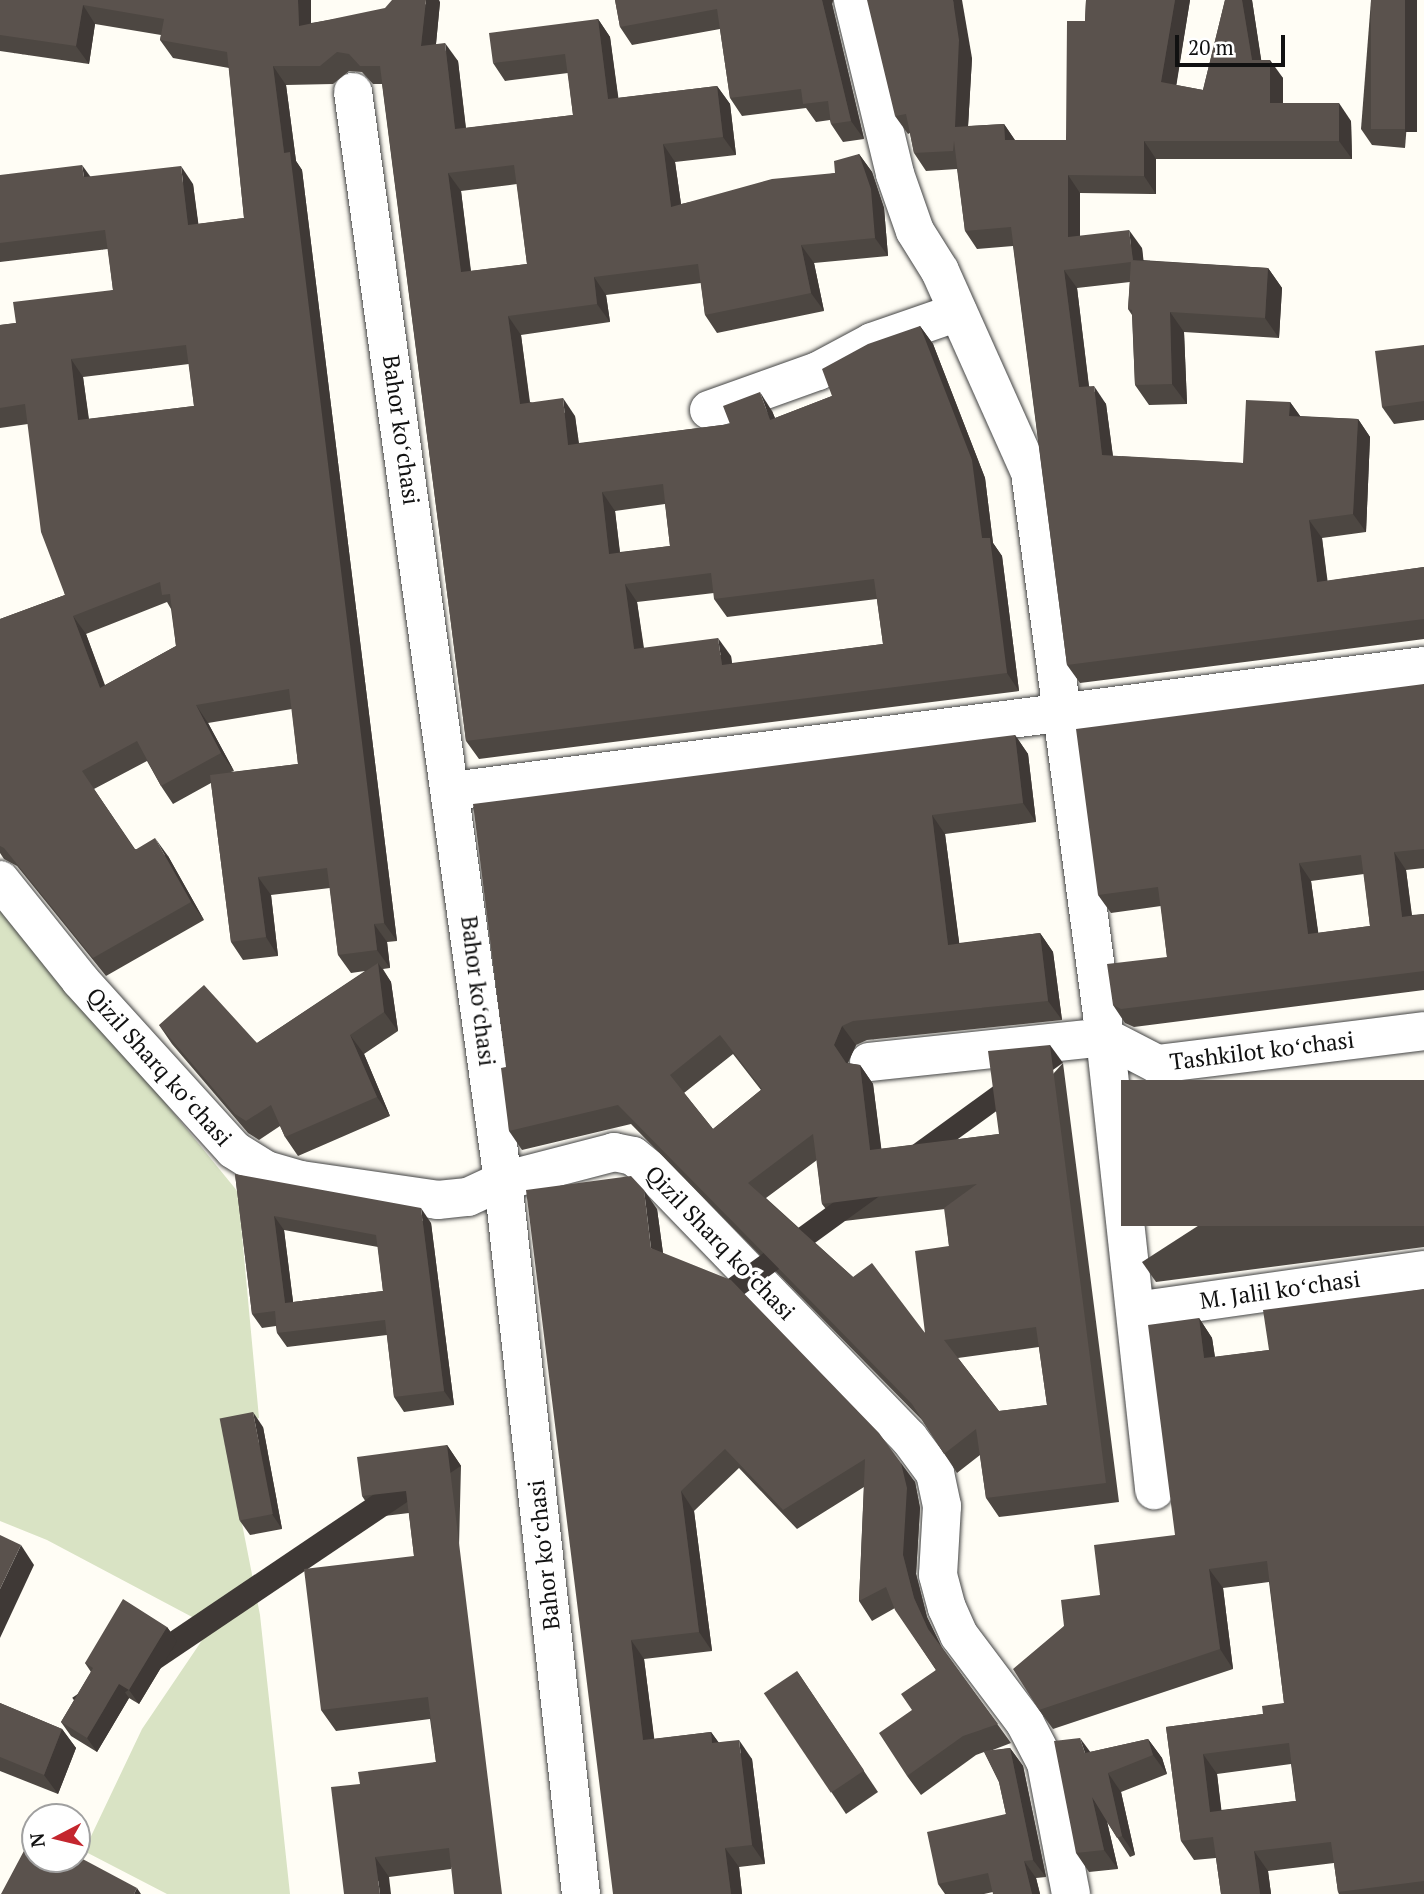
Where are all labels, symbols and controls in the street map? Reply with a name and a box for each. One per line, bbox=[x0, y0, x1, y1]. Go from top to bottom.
scale bar bbox=[1179, 21, 1289, 65]
text: 20 m bbox=[1188, 33, 1234, 61]
street label: Bahor koʻchasi bbox=[377, 353, 425, 507]
street label: Bahor koʻchasi bbox=[455, 914, 501, 1068]
street label: Qizil Sharq koʻchasi bbox=[81, 982, 237, 1152]
street label: Tashkilot koʻchasi bbox=[1168, 1026, 1356, 1076]
street label: Qizil Sharq koʻchasi bbox=[639, 1160, 801, 1326]
street label: M. Jalil koʻchasi bbox=[1198, 1265, 1362, 1315]
street label: Bahor koʻchasi bbox=[522, 1478, 566, 1632]
north arrow bbox=[21, 1803, 91, 1873]
text: N bbox=[23, 1832, 50, 1849]

